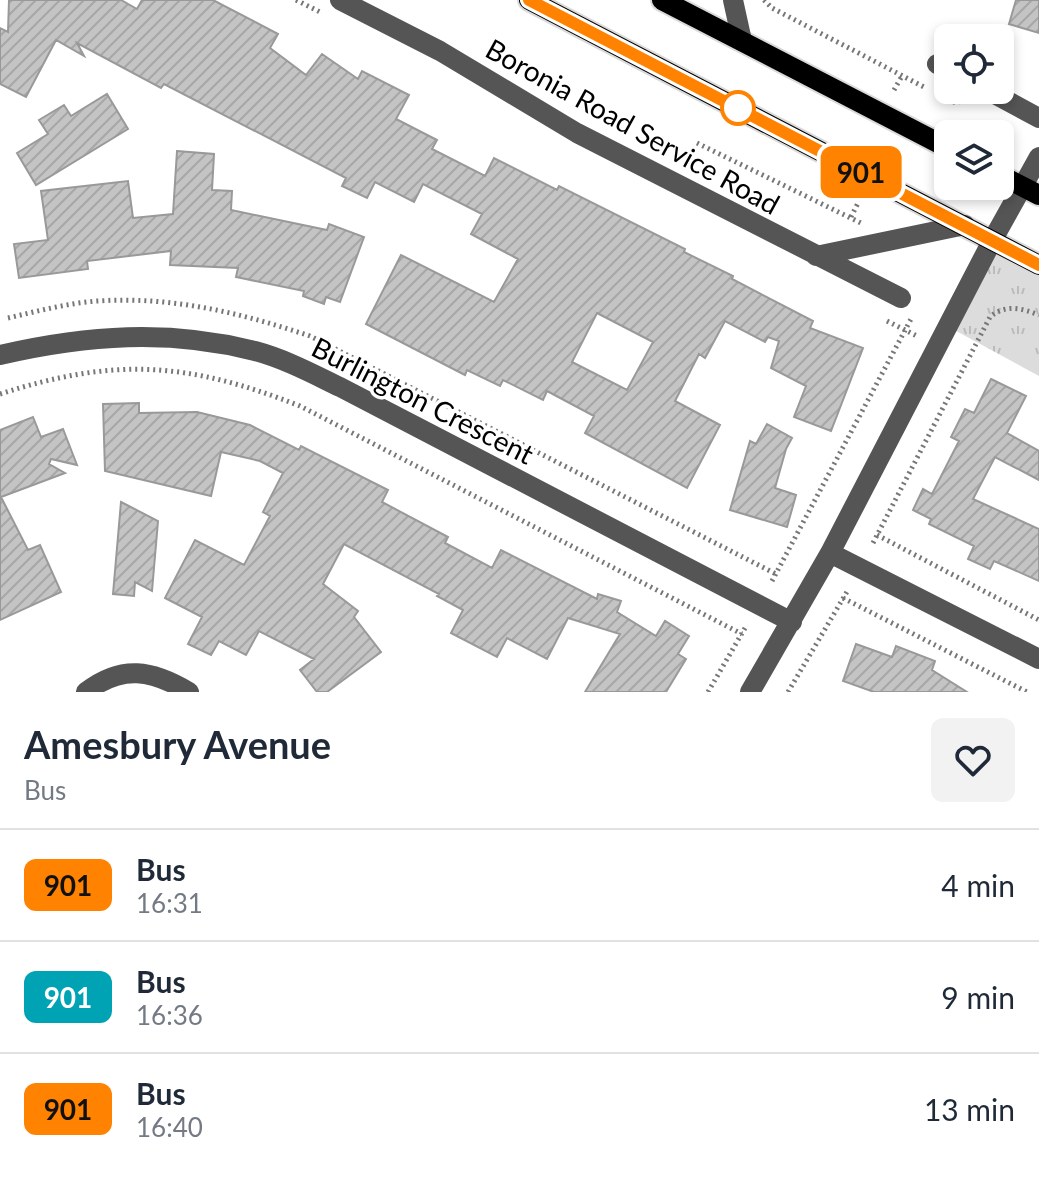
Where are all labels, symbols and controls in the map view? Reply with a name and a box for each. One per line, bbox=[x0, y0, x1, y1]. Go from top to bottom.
map controls bbox=[934, 24, 1014, 200]
button: locate bbox=[934, 24, 1014, 104]
street label: Boronia Road Service Road bbox=[480, 31, 786, 221]
unlabelled marker bbox=[721, 91, 755, 125]
button: layers bbox=[934, 120, 1014, 200]
line badge: 901 bbox=[815, 146, 907, 198]
text: 901 bbox=[837, 155, 885, 189]
street label: Burlington Crescent bbox=[306, 329, 540, 471]
button: heart bbox=[931, 718, 1015, 802]
text: Amesbury Avenue bbox=[24, 721, 331, 767]
text: Bus bbox=[24, 774, 66, 806]
text: Bus bbox=[136, 851, 186, 887]
text: 4 min bbox=[941, 867, 1015, 903]
text: 901 bbox=[44, 868, 92, 902]
text: 16:31 bbox=[136, 887, 203, 919]
text: Bus bbox=[136, 963, 186, 999]
text: 9 min bbox=[941, 979, 1015, 1015]
text: 901 bbox=[44, 980, 92, 1014]
text: 16:36 bbox=[136, 999, 203, 1031]
text: Bus bbox=[136, 1075, 186, 1111]
text: 13 min bbox=[924, 1091, 1015, 1127]
text: 901 bbox=[44, 1092, 92, 1126]
text: 16:40 bbox=[136, 1111, 203, 1143]

